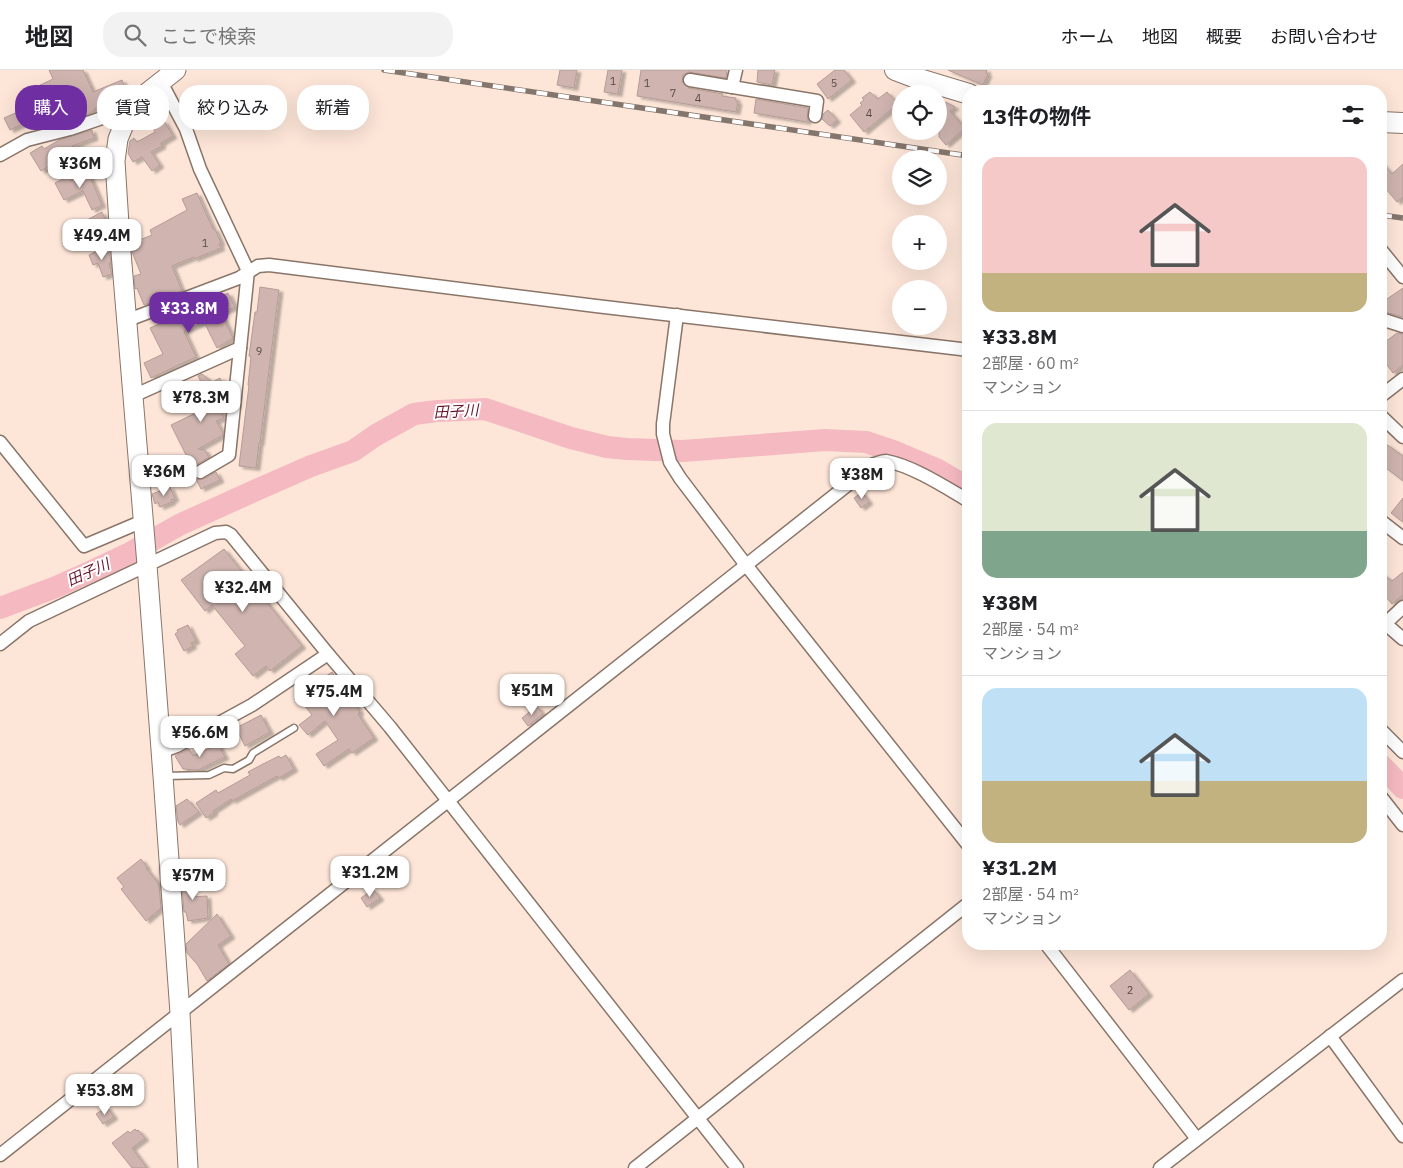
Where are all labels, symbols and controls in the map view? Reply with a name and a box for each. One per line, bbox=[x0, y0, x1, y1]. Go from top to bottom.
search box bbox=[103, 12, 453, 57]
text: 地図 bbox=[25, 20, 73, 52]
icon: search bbox=[121, 21, 149, 49]
text: ここで検索 bbox=[161, 24, 256, 48]
text: ホーム bbox=[1061, 25, 1114, 48]
text: 地図 bbox=[1142, 25, 1178, 48]
text: 概要 bbox=[1206, 25, 1242, 48]
text: お問い合わせ bbox=[1270, 25, 1378, 48]
house number: 1 bbox=[610, 74, 617, 88]
house number: 1 bbox=[644, 76, 651, 90]
house number: 5 bbox=[831, 76, 837, 90]
chip: 購入 bbox=[15, 85, 87, 130]
chip: 賃貸 bbox=[97, 85, 169, 130]
chip: 絞り込み bbox=[179, 85, 287, 130]
chip: 新着 bbox=[297, 85, 369, 130]
map controls bbox=[892, 85, 947, 335]
button: locate bbox=[892, 85, 947, 140]
house number: 7 bbox=[670, 86, 676, 100]
house number: 4 bbox=[695, 91, 702, 105]
icon: filters bbox=[1339, 101, 1367, 129]
text: 13件の物件 bbox=[982, 102, 1091, 130]
house number: 4 bbox=[866, 106, 873, 120]
pin: ¥36M bbox=[50, 146, 110, 189]
button: layers bbox=[892, 150, 947, 205]
text: ¥36M bbox=[59, 153, 101, 173]
icon: home bbox=[1130, 190, 1220, 280]
button: + bbox=[892, 215, 947, 270]
pin: ¥49.4M bbox=[61, 218, 143, 261]
text: ¥49.4M bbox=[73, 225, 131, 245]
house number: 1 bbox=[202, 236, 209, 250]
button: − bbox=[892, 280, 947, 335]
pin: ¥33.8M bbox=[148, 292, 230, 334]
text: ¥33.8M bbox=[160, 298, 218, 318]
text: ¥33.8M bbox=[982, 322, 1057, 350]
house number: 9 bbox=[256, 344, 262, 358]
text: 2部屋 · 60 m² bbox=[982, 353, 1079, 373]
text: マンション bbox=[982, 377, 1062, 397]
pin: ¥78.3M bbox=[160, 380, 242, 423]
text: ¥78.3M bbox=[172, 387, 230, 407]
water label: 田子川 bbox=[433, 400, 481, 422]
pin: ¥36M bbox=[134, 454, 194, 497]
icon: home bbox=[1130, 455, 1220, 545]
pin: ¥38M bbox=[832, 458, 892, 500]
text: ¥36M bbox=[143, 461, 185, 481]
text: ¥38M bbox=[841, 464, 883, 484]
water label: 田子川 bbox=[64, 553, 114, 590]
pin: ¥32.4M bbox=[202, 570, 284, 613]
text: ¥32.4M bbox=[214, 577, 272, 597]
text: ¥38M bbox=[982, 588, 1038, 616]
text: 2部屋 · 54 m² bbox=[982, 619, 1079, 639]
text: マンション bbox=[982, 643, 1062, 663]
pin: ¥75.4M bbox=[293, 674, 375, 717]
pin: ¥51M bbox=[502, 674, 562, 716]
text: ¥51M bbox=[511, 680, 553, 700]
text: ¥75.4M bbox=[305, 681, 363, 701]
pin: ¥56.6M bbox=[159, 716, 241, 758]
icon: home bbox=[1130, 720, 1220, 810]
text: ¥56.6M bbox=[171, 722, 229, 742]
text: ¥31.2M bbox=[982, 853, 1057, 881]
pin: ¥31.2M bbox=[329, 856, 411, 898]
pin: ¥57M bbox=[163, 858, 223, 901]
text: ¥31.2M bbox=[341, 862, 399, 882]
text: ¥57M bbox=[172, 865, 214, 885]
text: 2部屋 · 54 m² bbox=[982, 884, 1079, 904]
text: マンション bbox=[982, 908, 1062, 928]
house number: 2 bbox=[1127, 983, 1133, 997]
pin: ¥53.8M bbox=[64, 1074, 146, 1116]
text: ¥53.8M bbox=[76, 1080, 134, 1100]

